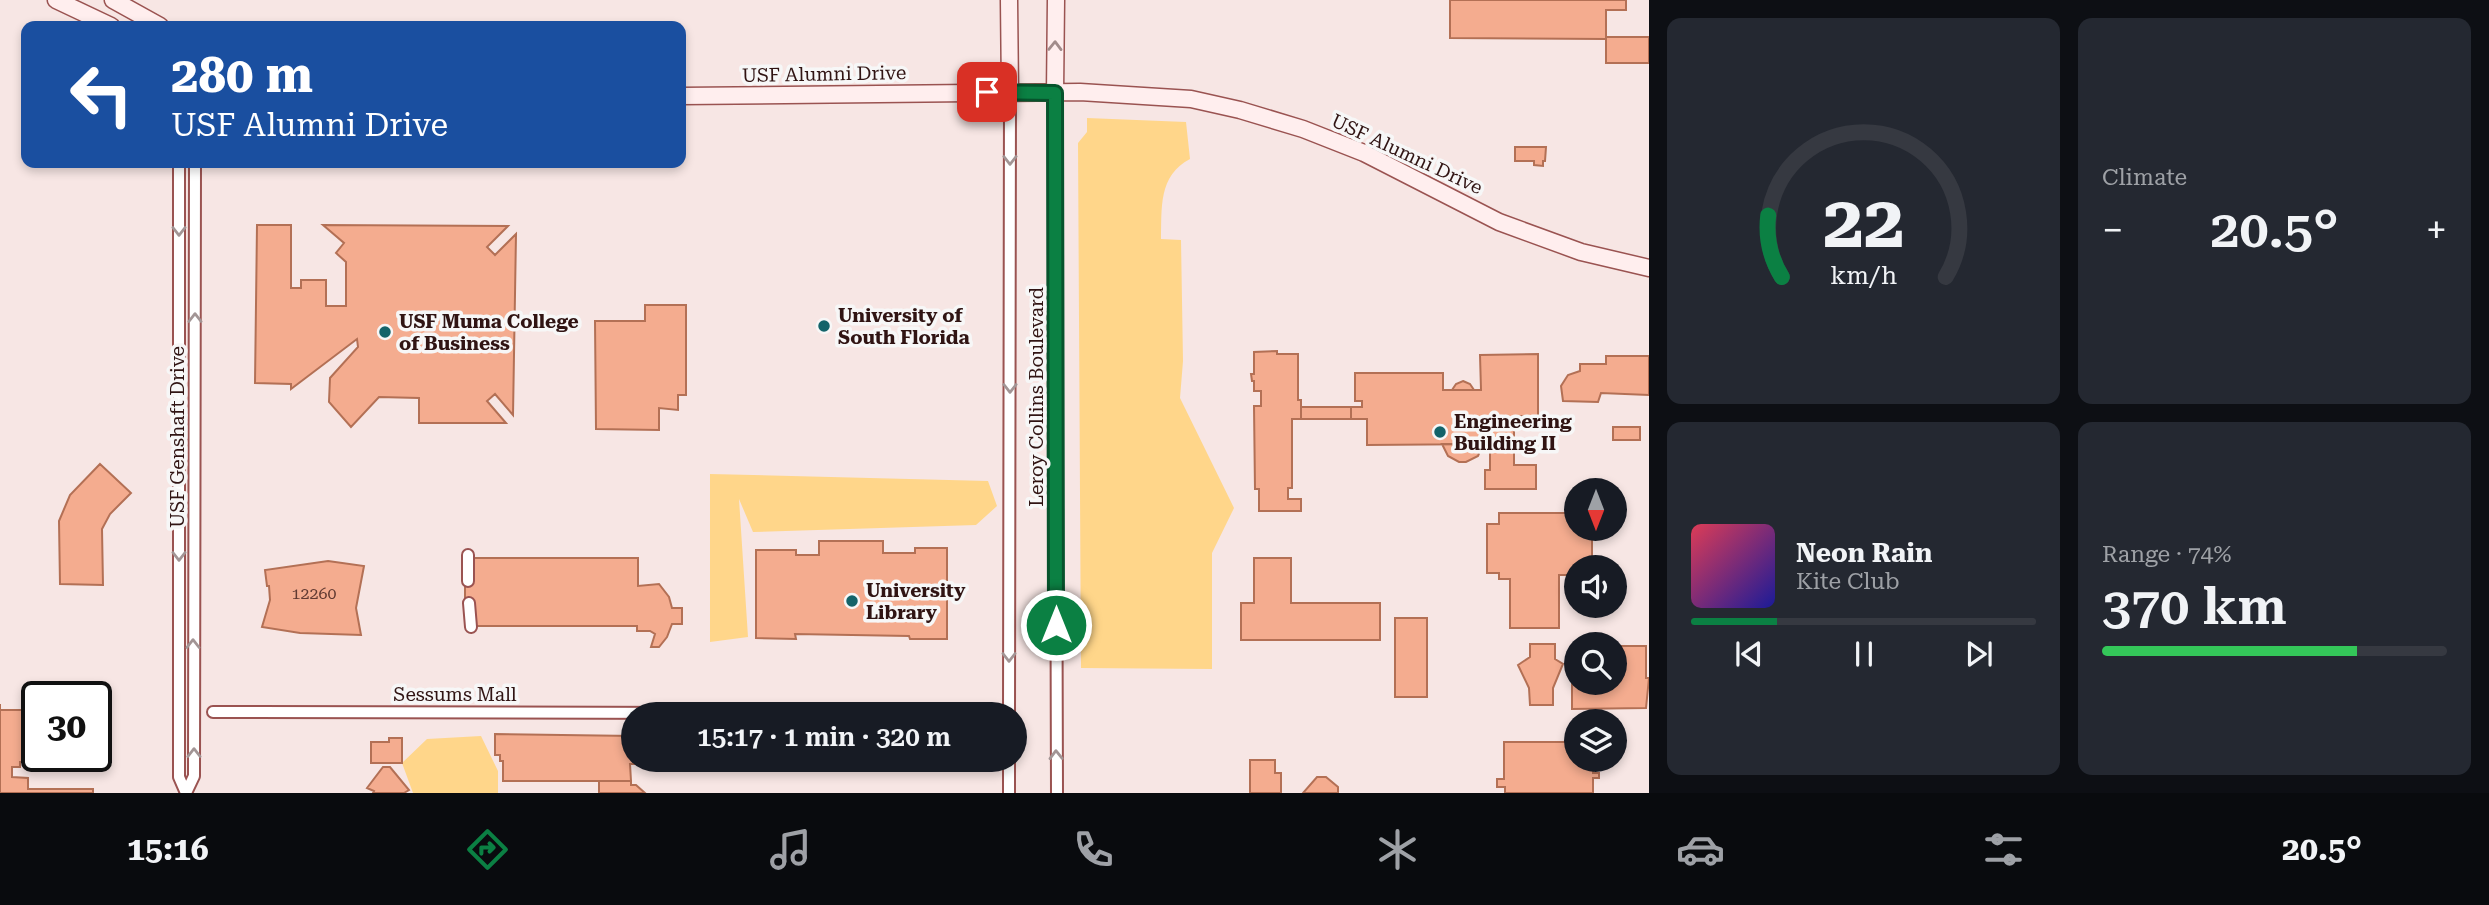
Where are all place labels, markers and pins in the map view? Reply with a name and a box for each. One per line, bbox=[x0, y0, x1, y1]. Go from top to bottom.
pin bbox=[957, 62, 1017, 122]
place label: University of South Florida bbox=[838, 304, 970, 349]
place label: USF Muma College of Business bbox=[399, 310, 579, 355]
marker: University of South Florida bbox=[816, 318, 832, 334]
marker: USF Muma College of Business bbox=[377, 324, 393, 340]
place label: Engineering Building II bbox=[1454, 410, 1572, 455]
marker: Engineering Building II bbox=[1432, 424, 1448, 440]
place label: University Library bbox=[866, 579, 966, 624]
marker: University Library bbox=[844, 593, 860, 609]

